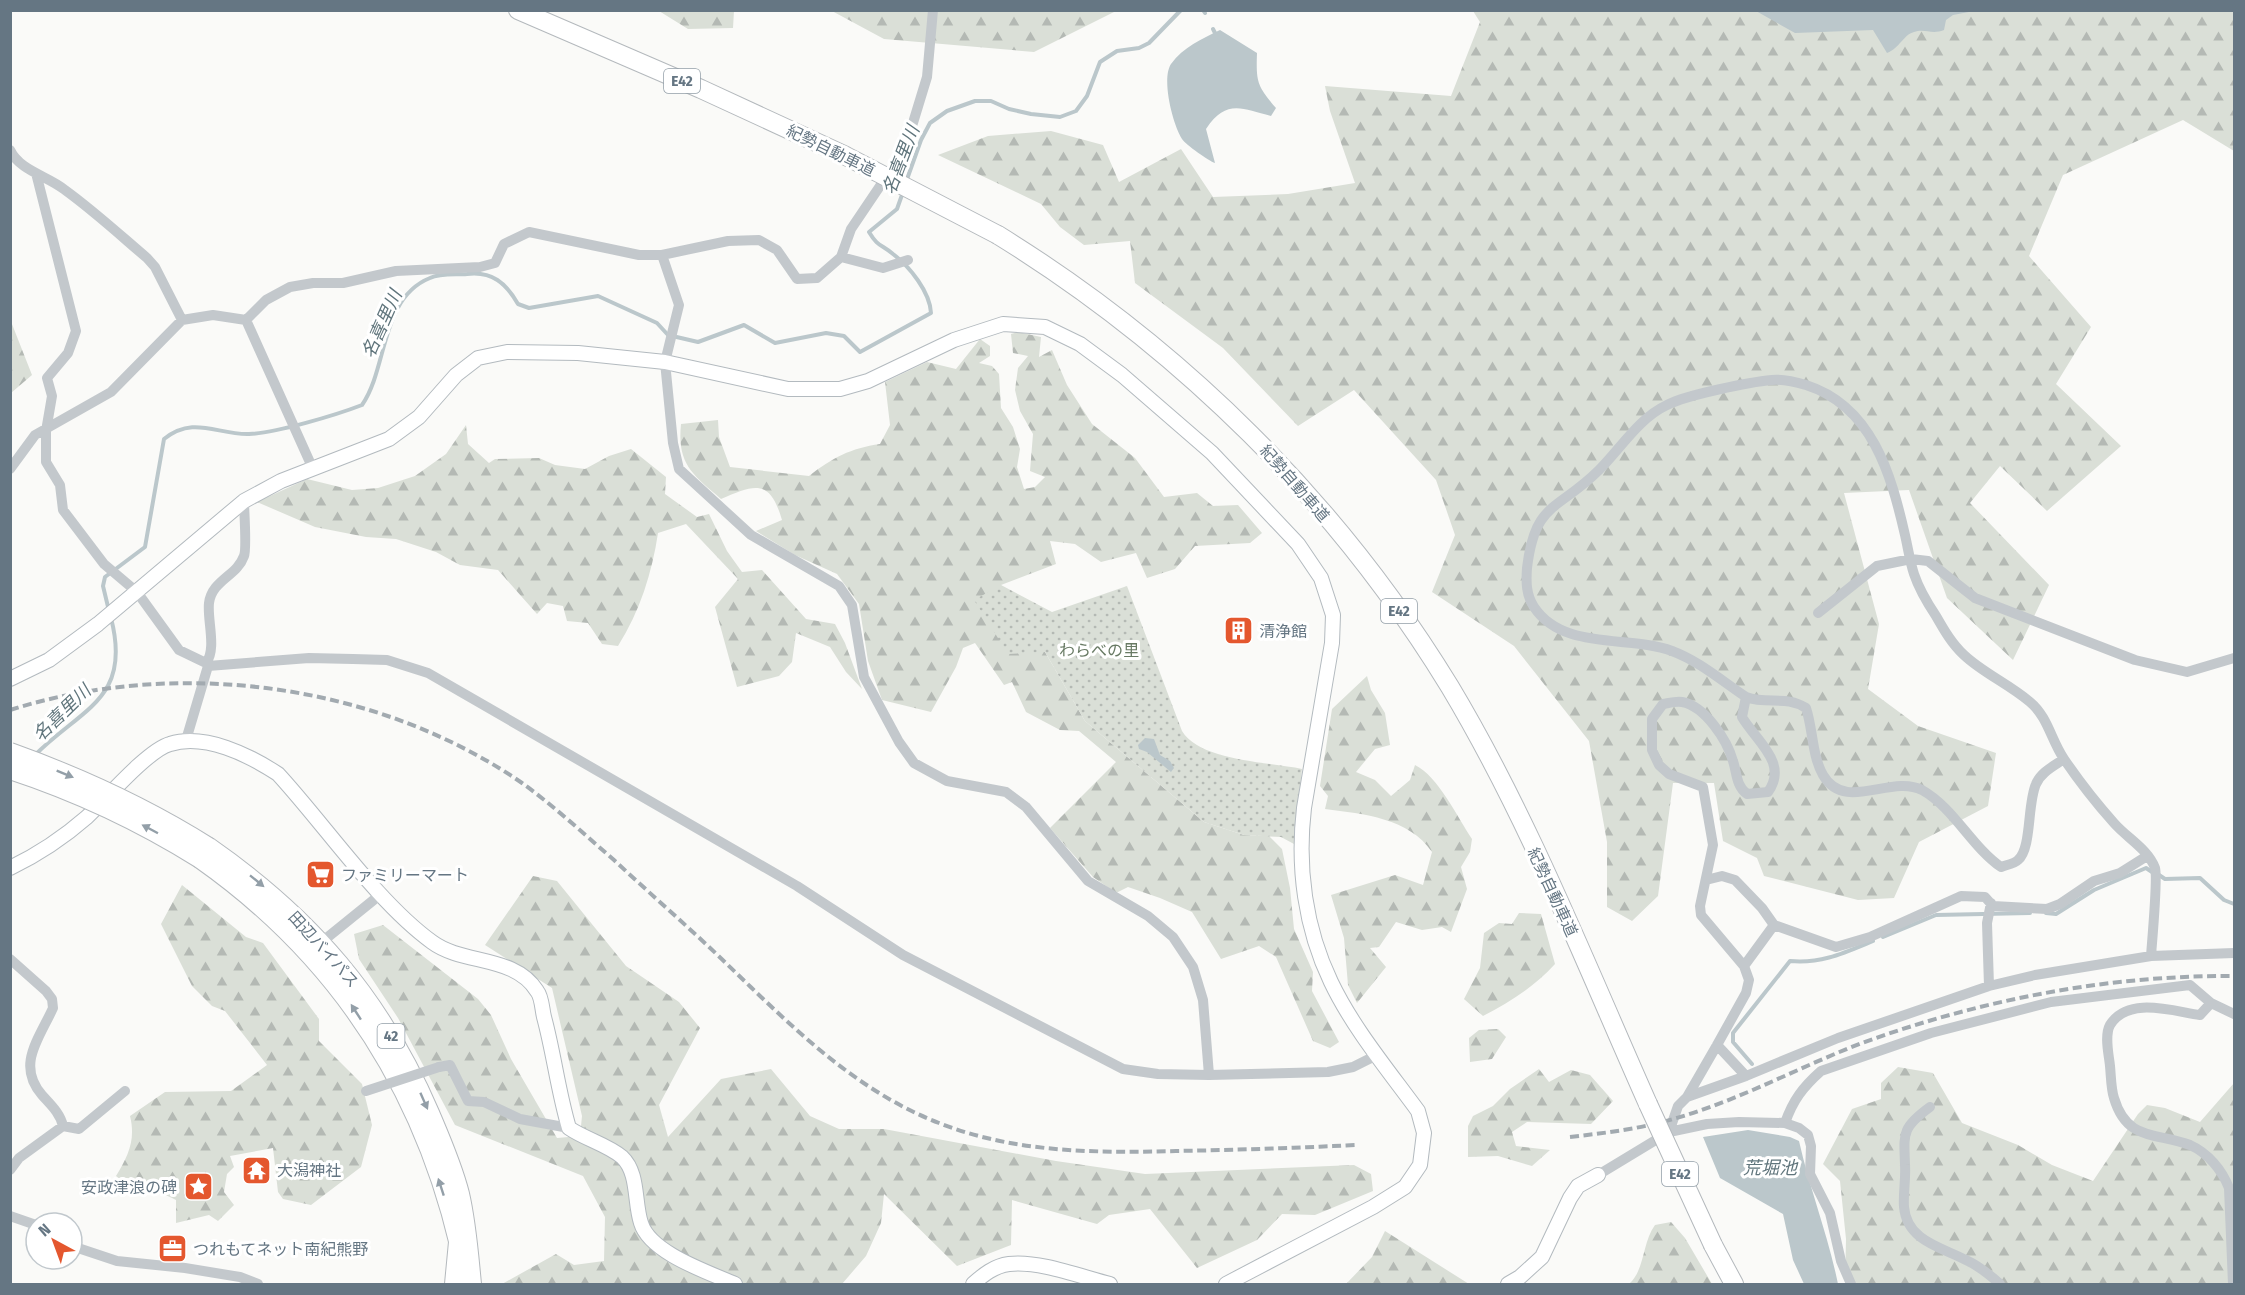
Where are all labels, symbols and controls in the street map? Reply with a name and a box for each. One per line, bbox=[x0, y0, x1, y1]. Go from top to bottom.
road number: E42 bbox=[664, 69, 700, 93]
street label: 紀勢自動車道 bbox=[783, 121, 878, 180]
water label: 名喜里川 bbox=[878, 121, 925, 198]
water label: 名喜里川 bbox=[357, 285, 408, 361]
street label: 紀勢自動車道 bbox=[1256, 441, 1333, 526]
road number: E42 bbox=[1381, 599, 1417, 623]
building icon: 清浄館 bbox=[1222, 615, 1254, 647]
place label: 清浄館 bbox=[1259, 622, 1307, 641]
park label: わらべの里 bbox=[1059, 641, 1139, 660]
water label: 名喜里川 bbox=[28, 679, 97, 746]
one-way arrow bbox=[56, 769, 74, 779]
one-way arrow bbox=[141, 824, 158, 834]
street label: 紀勢自動車道 bbox=[1524, 845, 1581, 940]
supermarket icon: ファミリーマート bbox=[304, 859, 336, 891]
place label: ファミリーマート bbox=[341, 866, 469, 885]
one-way arrow bbox=[249, 875, 265, 888]
street label: 田辺バイパス bbox=[285, 907, 363, 991]
one-way arrow bbox=[350, 1005, 362, 1021]
road number: 42 bbox=[378, 1024, 404, 1048]
one-way arrow bbox=[420, 1092, 429, 1109]
temple icon: 大潟神社 bbox=[240, 1154, 272, 1186]
water label: 荒堀池 bbox=[1743, 1157, 1799, 1179]
place label: 大潟神社 bbox=[277, 1161, 341, 1180]
road number: E42 bbox=[1662, 1162, 1698, 1186]
place icon: 安政津浪の碑 bbox=[182, 1171, 214, 1203]
place label: 安政津浪の碑 bbox=[81, 1178, 177, 1197]
one-way arrow bbox=[435, 1178, 445, 1196]
north arrow bbox=[24, 1211, 84, 1271]
text: N bbox=[35, 1220, 54, 1240]
office icon: つれもてネット南紀熊野 bbox=[156, 1233, 188, 1265]
place label: つれもてネット南紀熊野 bbox=[193, 1240, 368, 1259]

